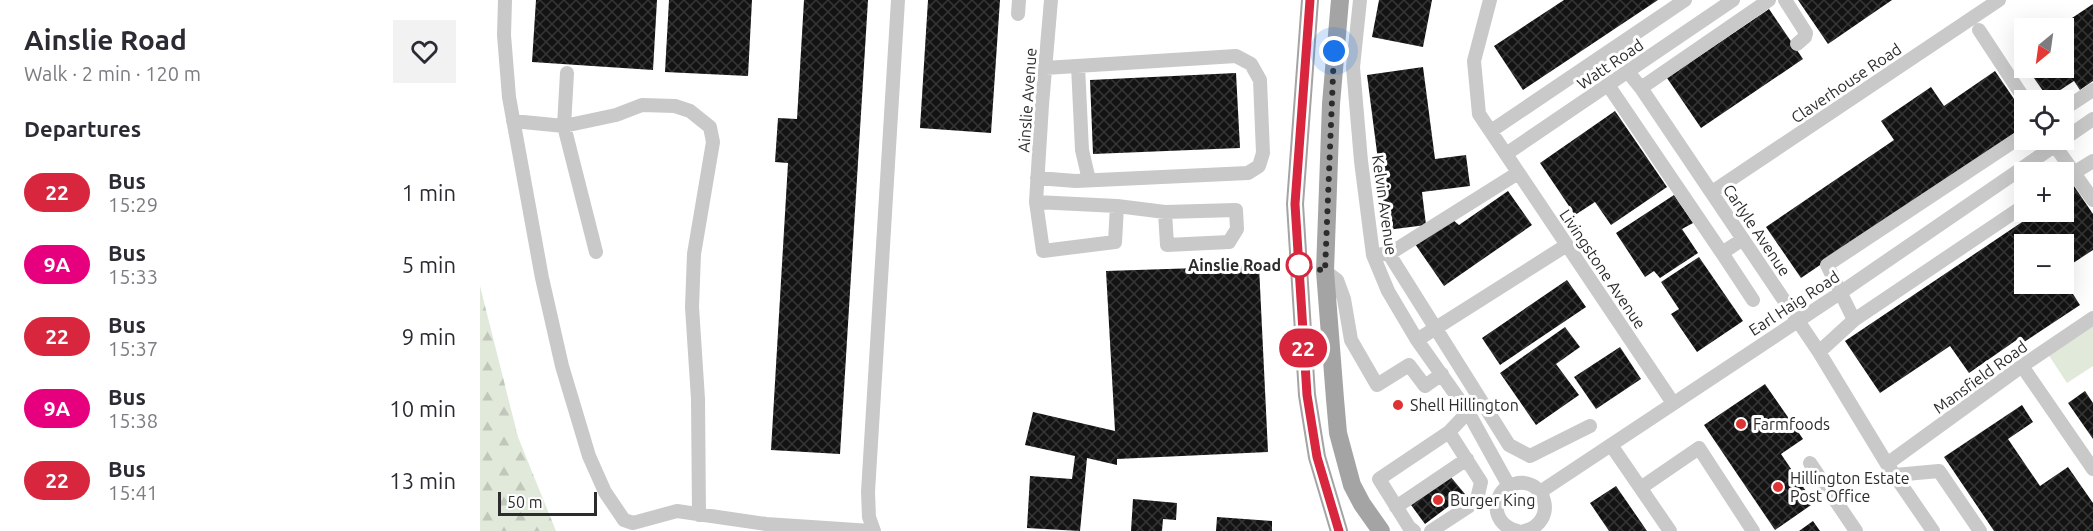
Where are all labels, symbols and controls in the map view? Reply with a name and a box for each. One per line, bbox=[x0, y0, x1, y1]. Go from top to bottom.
north arrow bbox=[2014, 18, 2074, 78]
map controls bbox=[2014, 18, 2074, 294]
button: heart bbox=[393, 20, 456, 83]
text: Ainslie Road bbox=[24, 24, 187, 55]
street label: Watt Road bbox=[1574, 35, 1646, 93]
your location bbox=[1319, 36, 1349, 66]
street label: Claverhouse Road bbox=[1788, 40, 1904, 126]
street label: Ainslie Avenue bbox=[1014, 47, 1040, 153]
text: Walk · 2 min · 120 m bbox=[24, 62, 201, 85]
button: locate bbox=[2014, 90, 2074, 150]
text: Departures bbox=[24, 116, 141, 141]
street label: Kelvin Avenue bbox=[1369, 154, 1401, 256]
button: + bbox=[2014, 162, 2074, 222]
text: Bus bbox=[108, 168, 146, 193]
text: 22 bbox=[45, 180, 69, 204]
text: 1 min bbox=[402, 180, 456, 205]
street label: Carlyle Avenue bbox=[1720, 181, 1794, 279]
text: 15:29 bbox=[108, 193, 158, 216]
street label: Livingstone Avenue bbox=[1556, 206, 1650, 332]
button: − bbox=[2014, 234, 2074, 294]
text: Bus bbox=[108, 240, 146, 265]
text: 9A bbox=[44, 252, 70, 276]
text: 5 min bbox=[402, 252, 456, 277]
marker: Ainslie Road bbox=[1286, 252, 1312, 278]
place label: Ainslie Road bbox=[1188, 256, 1281, 274]
text: 15:33 bbox=[108, 265, 158, 288]
street label: Earl Haig Road bbox=[1745, 267, 1843, 339]
text: Bus bbox=[108, 312, 146, 337]
text: 22 bbox=[45, 324, 69, 348]
text: 9 min bbox=[402, 324, 456, 349]
line badge: 22 bbox=[1276, 328, 1330, 368]
text: 22 bbox=[1291, 336, 1315, 360]
text: 15:37 bbox=[108, 337, 158, 360]
street label: Mansfield Road bbox=[1930, 337, 2030, 417]
text: Bus bbox=[108, 384, 146, 409]
text: 9A bbox=[44, 396, 70, 420]
text: 10 min bbox=[389, 396, 456, 421]
place label: Shell Hillington bbox=[1410, 396, 1519, 414]
marker: Shell Hillington bbox=[1391, 398, 1405, 412]
text: 15:38 bbox=[108, 409, 158, 432]
place label: Farmfoods bbox=[1753, 415, 1830, 433]
marker: Farmfoods bbox=[1734, 417, 1748, 431]
text: Bus bbox=[108, 456, 146, 481]
text: 22 bbox=[45, 468, 69, 492]
text: 13 min bbox=[389, 468, 456, 493]
place label: Hillington Estate Post Office bbox=[1790, 469, 1910, 505]
marker: Hillington Estate Post Office bbox=[1771, 480, 1785, 494]
text: 15:41 bbox=[108, 481, 158, 504]
scale bar bbox=[498, 489, 597, 516]
place label: Burger King bbox=[1450, 491, 1535, 509]
text: 50 m bbox=[507, 493, 543, 511]
marker: Burger King bbox=[1431, 493, 1445, 507]

